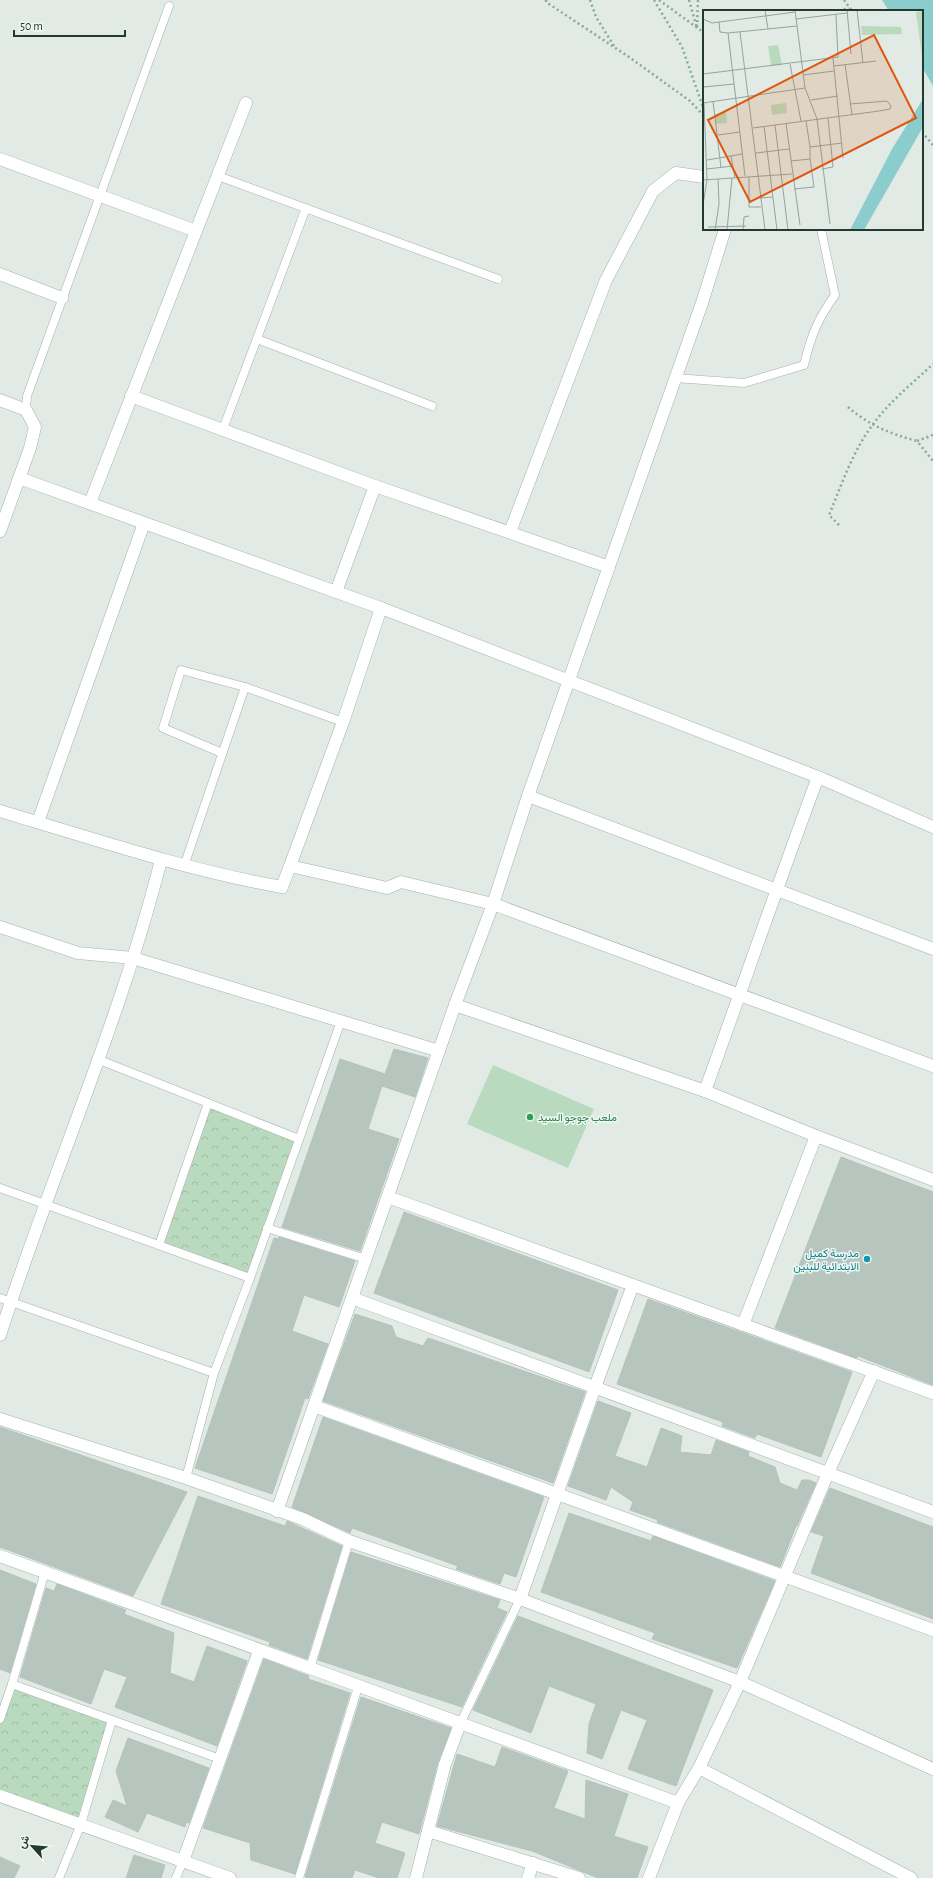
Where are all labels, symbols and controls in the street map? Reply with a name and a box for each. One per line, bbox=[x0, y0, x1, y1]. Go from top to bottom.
inset map bbox=[703, 10, 923, 230]
scale bar bbox=[14, 12, 125, 38]
text: 50 m bbox=[20, 20, 43, 32]
marker: ملعب جوجو السيد bbox=[525, 1112, 535, 1122]
place label: ملعب جوجو السيد bbox=[538, 1112, 617, 1124]
place label: مدرسة كميل الابتدائية للبنين bbox=[793, 1248, 859, 1273]
marker: مدرسة كميل الابتدائية للبنين bbox=[862, 1254, 872, 1264]
north arrow bbox=[12, 1826, 52, 1866]
text: ش bbox=[16, 1833, 32, 1851]

